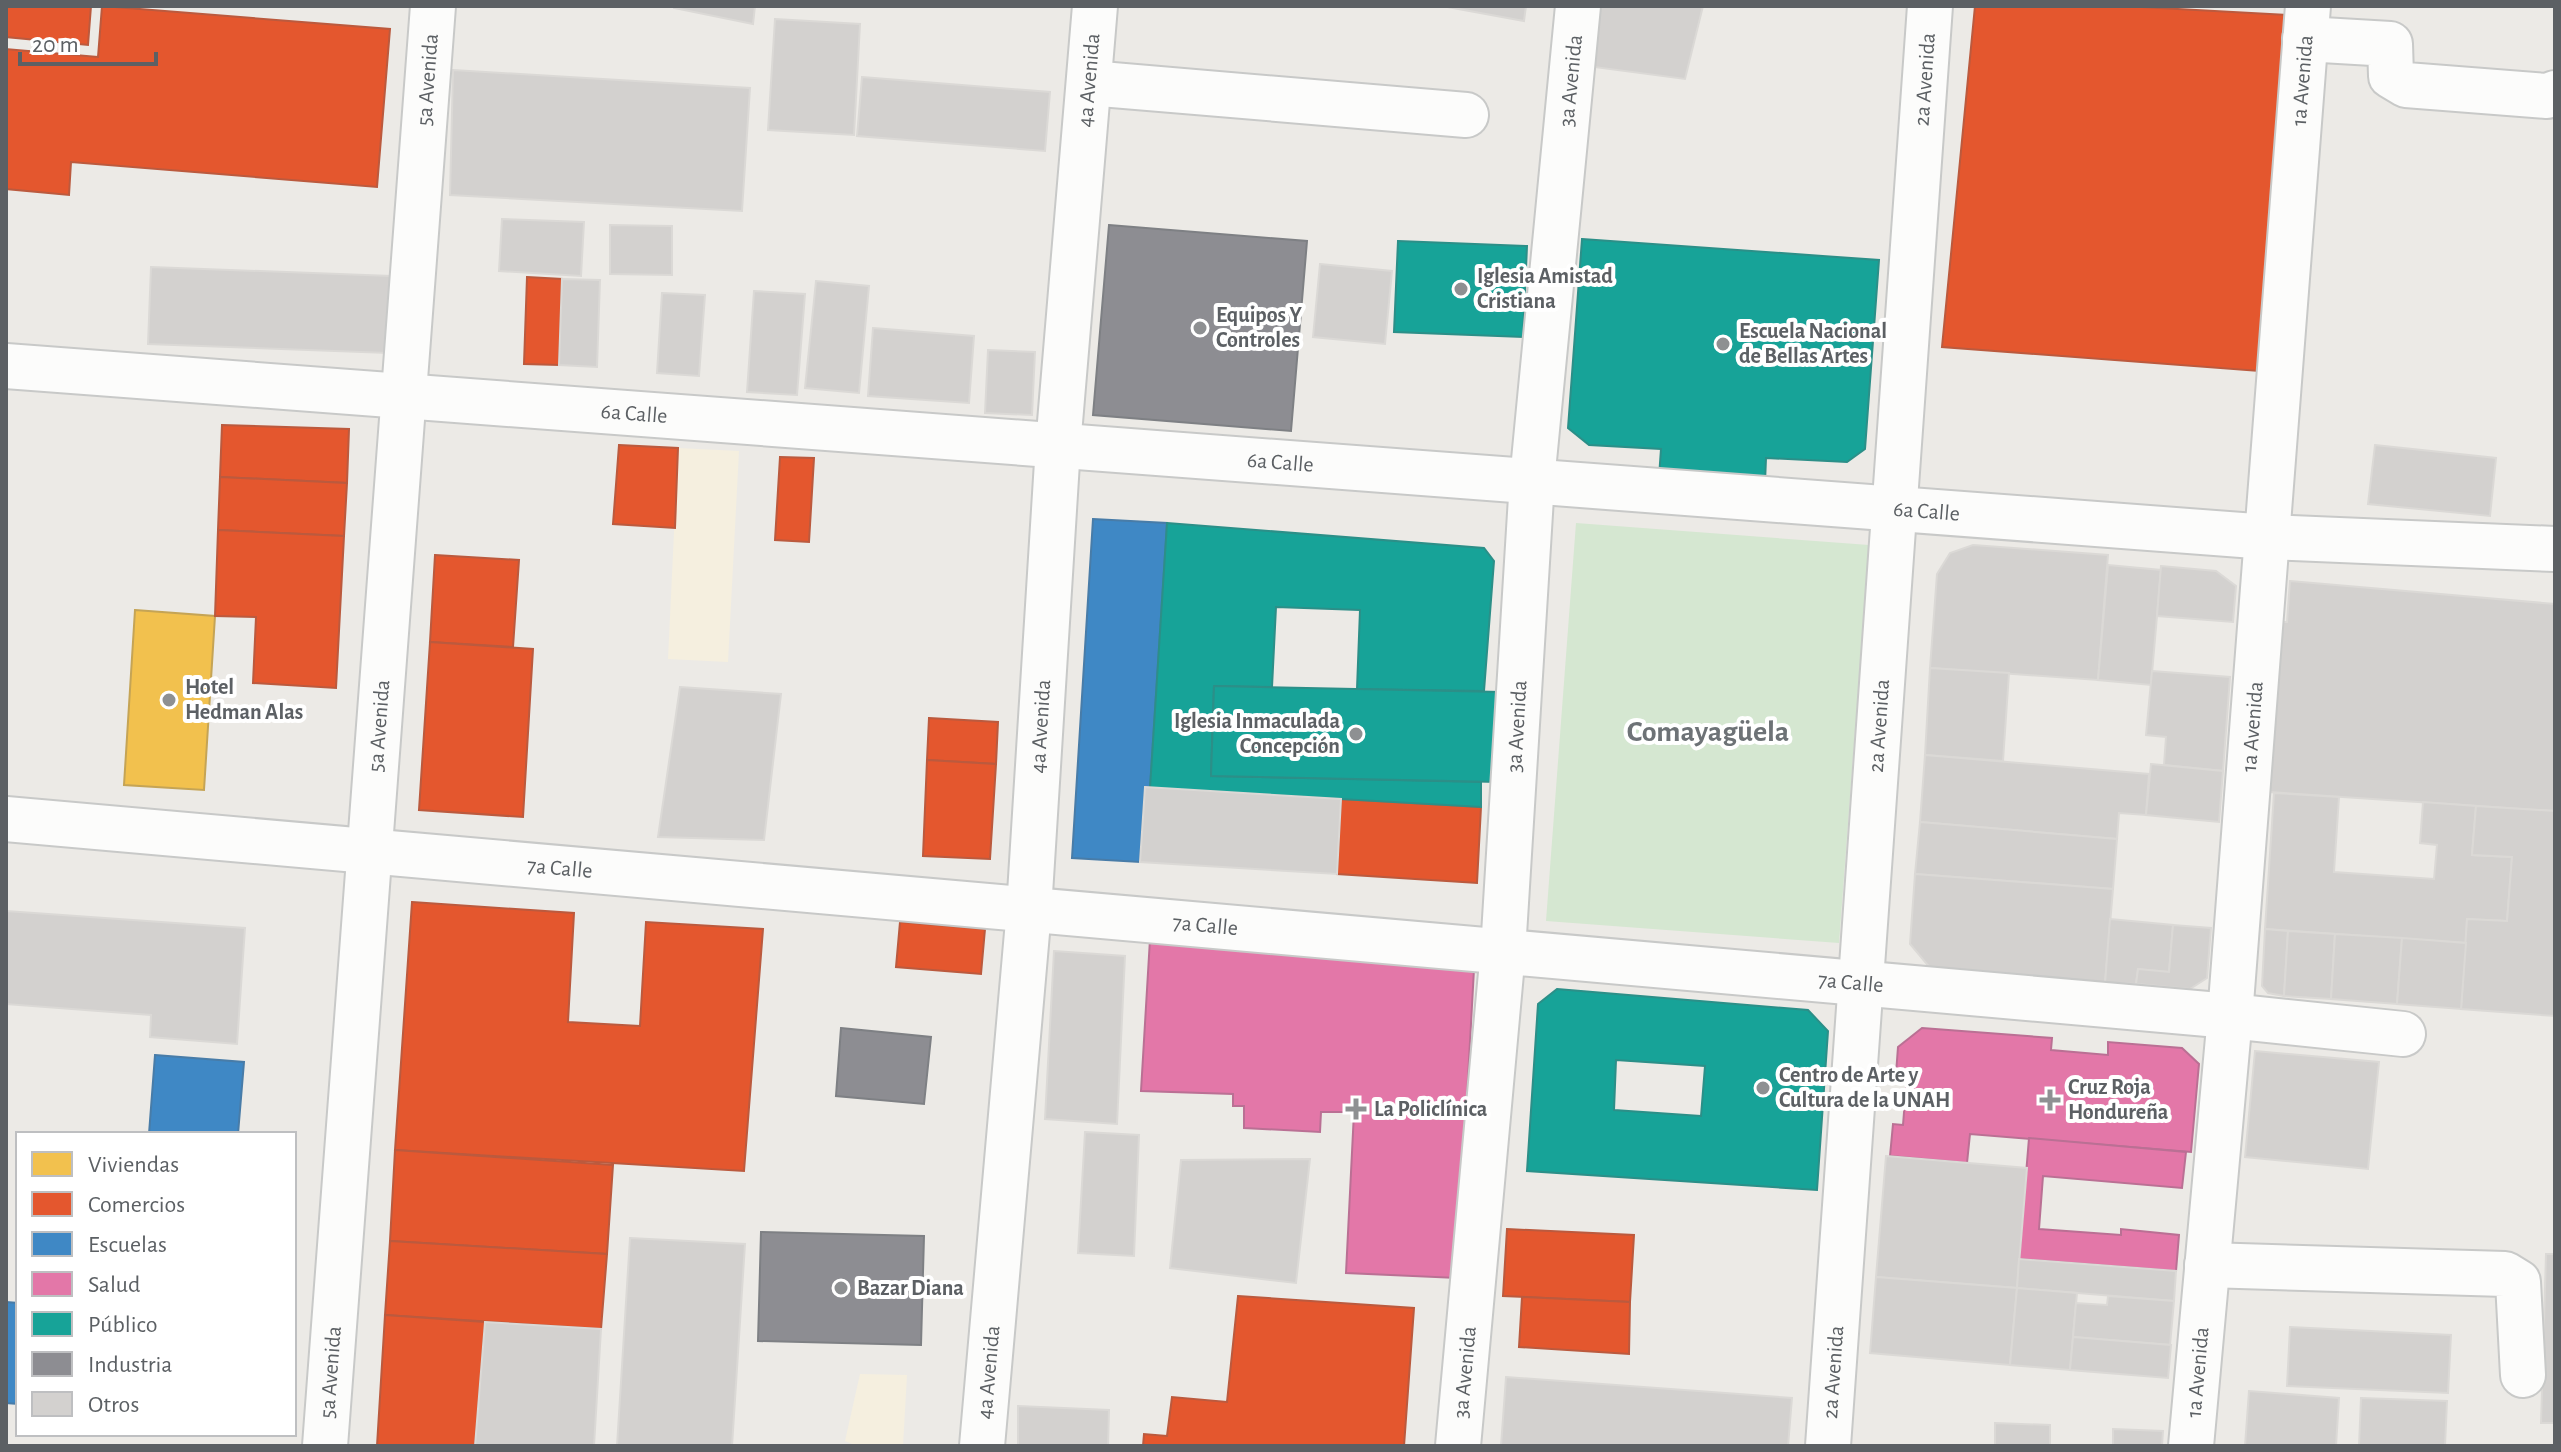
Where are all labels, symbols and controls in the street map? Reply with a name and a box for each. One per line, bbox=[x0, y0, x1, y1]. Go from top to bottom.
scale bar bbox=[20, 16, 156, 66]
street label: 4a Avenida bbox=[1074, 32, 1104, 128]
street label: 2a Avenida bbox=[1911, 32, 1939, 127]
text: 20 m bbox=[32, 33, 79, 57]
street label: 5a Avenida bbox=[413, 33, 442, 127]
street label: 3a Avenida bbox=[1555, 34, 1586, 128]
street label: 1a Avenida bbox=[2288, 34, 2317, 127]
place label: Iglesia Amistad Cristiana bbox=[1477, 265, 1613, 312]
marker: Iglesia Amistad Cristiana bbox=[1452, 280, 1470, 298]
place label: Equipos Y Controles bbox=[1216, 304, 1302, 351]
marker: Equipos Y Controles bbox=[1191, 319, 1209, 337]
place label: Escuela Nacional de Bellas Artes bbox=[1739, 320, 1887, 367]
marker: Escuela Nacional de Bellas Artes bbox=[1714, 335, 1732, 353]
street label: 6a Calle bbox=[600, 400, 668, 427]
street label: 6a Calle bbox=[1246, 449, 1315, 476]
street label: 6a Calle bbox=[1892, 498, 1961, 525]
place label: Hotel Hedman Alas bbox=[185, 676, 303, 723]
street label: 2a Avenida bbox=[1865, 678, 1893, 773]
street label: 5a Avenida bbox=[365, 679, 393, 773]
street label: 4a Avenida bbox=[1027, 679, 1054, 774]
street label: 3a Avenida bbox=[1503, 680, 1531, 773]
street label: 1a Avenida bbox=[2238, 680, 2267, 773]
marker: Hotel Hedman Alas bbox=[160, 691, 178, 709]
place label: Iglesia Inmaculada Concepción bbox=[1174, 710, 1340, 757]
district label: Comayagüela bbox=[1627, 717, 1789, 747]
marker: Iglesia Inmaculada Concepción bbox=[1347, 725, 1365, 743]
street label: 7a Calle bbox=[526, 854, 594, 882]
street label: 7a Calle bbox=[1172, 911, 1239, 939]
street label: 7a Calle bbox=[1817, 969, 1884, 996]
place label: Centro de Arte y Cultura de la UNAH bbox=[1779, 1064, 1950, 1111]
place label: Cruz Roja Hondureña bbox=[2068, 1076, 2169, 1123]
marker: Centro de Arte y Cultura de la UNAH bbox=[1754, 1079, 1772, 1097]
marker: Cruz Roja Hondureña bbox=[2039, 1089, 2061, 1111]
marker: La Policlínica bbox=[1345, 1098, 1367, 1120]
place label: La Policlínica bbox=[1374, 1098, 1488, 1120]
legend bbox=[16, 1132, 296, 1436]
text: Viviendas bbox=[88, 1153, 179, 1177]
text: Comercios bbox=[88, 1193, 185, 1217]
text: Escuelas bbox=[88, 1233, 167, 1257]
text: Salud bbox=[88, 1273, 141, 1297]
place label: Bazar Diana bbox=[857, 1277, 964, 1299]
marker: Bazar Diana bbox=[832, 1279, 850, 1297]
text: Público bbox=[88, 1313, 157, 1337]
street label: 4a Avenida bbox=[973, 1324, 1004, 1420]
street label: 5a Avenida bbox=[316, 1325, 345, 1419]
street label: 3a Avenida bbox=[1450, 1325, 1480, 1419]
street label: 2a Avenida bbox=[1819, 1325, 1848, 1420]
street label: 1a Avenida bbox=[2183, 1326, 2213, 1419]
text: Industria bbox=[88, 1353, 172, 1377]
text: Otros bbox=[88, 1393, 139, 1417]

